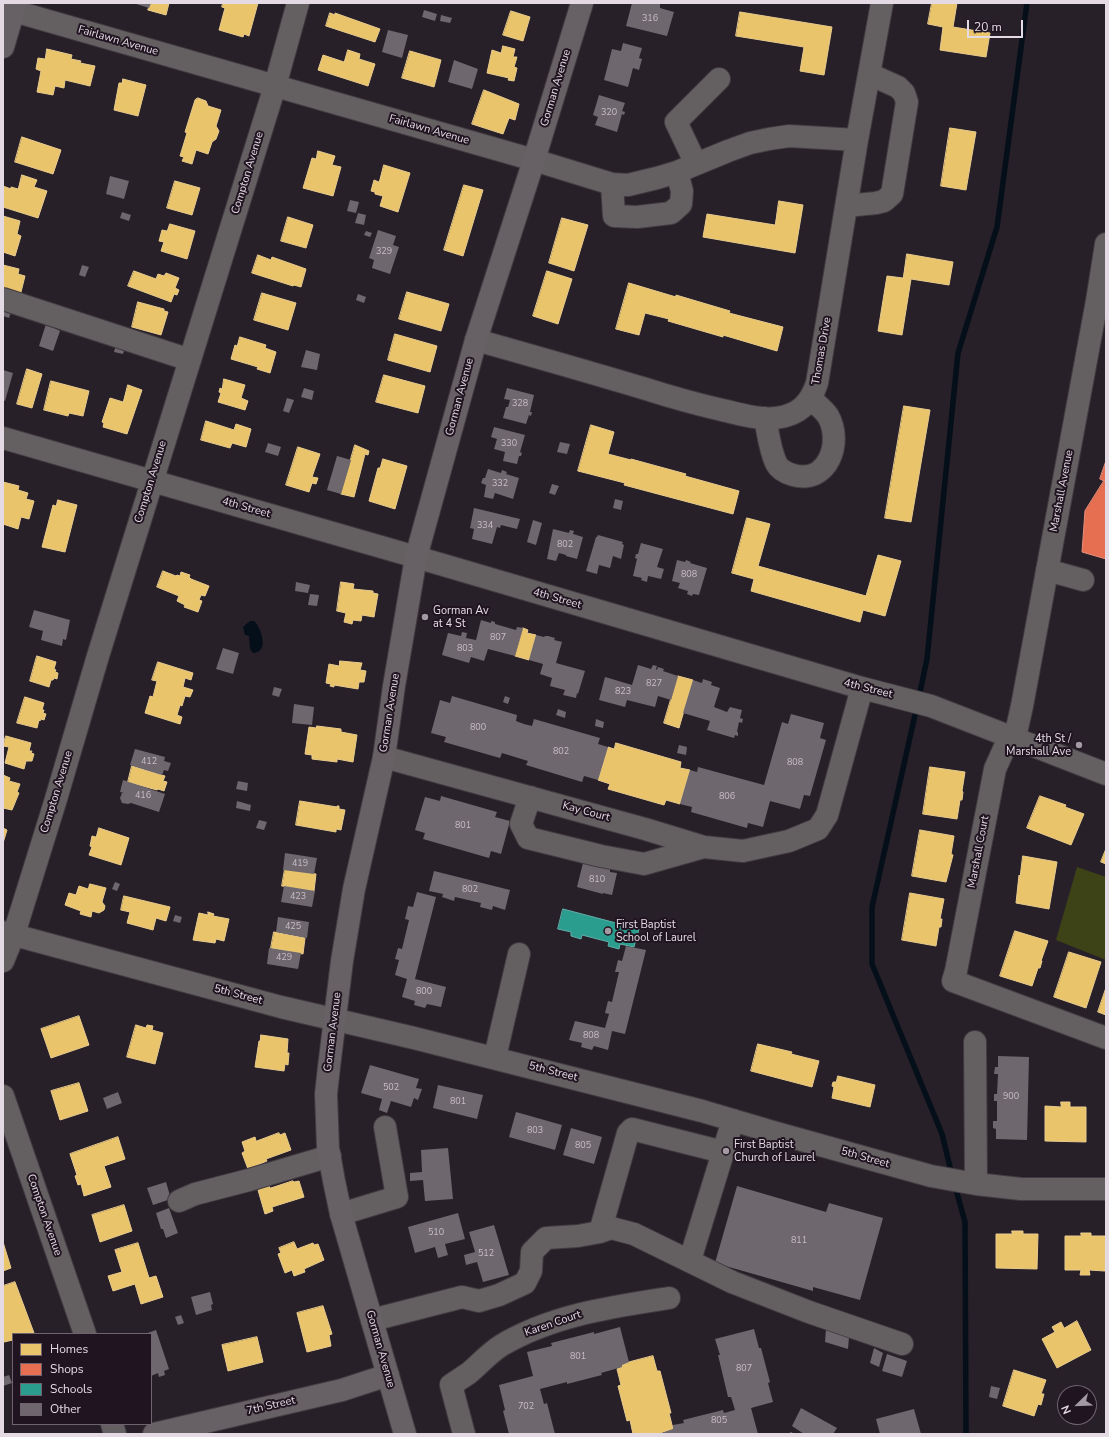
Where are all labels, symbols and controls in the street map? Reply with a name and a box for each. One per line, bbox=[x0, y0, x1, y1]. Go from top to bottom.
scale bar bbox=[969, 12, 1025, 38]
house number: 316 bbox=[642, 14, 658, 24]
text: 20 m bbox=[974, 19, 1002, 35]
street label: Fairlawn Avenue bbox=[76, 23, 160, 59]
street label: Gorman Avenue bbox=[538, 48, 574, 128]
house number: 320 bbox=[601, 108, 617, 118]
street label: Fairlawn Avenue bbox=[387, 112, 471, 148]
street label: Compton Avenue bbox=[229, 130, 267, 216]
house number: 329 bbox=[376, 247, 392, 257]
street label: Thomas Drive bbox=[810, 316, 834, 386]
street label: Gorman Avenue bbox=[443, 357, 477, 437]
house number: 328 bbox=[512, 399, 528, 409]
street label: Compton Avenue bbox=[132, 439, 170, 525]
house number: 330 bbox=[501, 439, 517, 449]
street label: Marshall Avenue bbox=[1048, 449, 1076, 533]
house number: 332 bbox=[492, 479, 508, 489]
street label: 4th Street bbox=[220, 495, 272, 521]
house number: 334 bbox=[477, 521, 493, 531]
house number: 802 bbox=[557, 540, 573, 550]
house number: 808 bbox=[681, 570, 697, 580]
street label: 4th Street bbox=[531, 586, 583, 612]
place label: Gorman Av at 4 St bbox=[433, 604, 489, 630]
marker: Gorman Av at 4 St bbox=[420, 612, 430, 622]
house number: 807 bbox=[490, 633, 506, 643]
house number: 803 bbox=[457, 644, 473, 654]
street label: Gorman Avenue bbox=[377, 673, 403, 753]
street label: 4th Street bbox=[842, 677, 894, 701]
house number: 827 bbox=[646, 679, 662, 689]
house number: 823 bbox=[615, 687, 631, 697]
house number: 800 bbox=[470, 723, 486, 733]
place label: 4th St / Marshall Ave bbox=[1006, 732, 1071, 758]
marker: 4th St / Marshall Ave bbox=[1074, 740, 1084, 750]
house number: 802 bbox=[553, 747, 569, 757]
street label: Compton Avenue bbox=[38, 749, 76, 835]
house number: 412 bbox=[141, 757, 157, 767]
house number: 808 bbox=[787, 758, 803, 768]
house number: 416 bbox=[135, 791, 151, 801]
house number: 806 bbox=[719, 792, 735, 802]
street label: Kay Court bbox=[561, 799, 611, 825]
street label: Marshall Court bbox=[966, 815, 992, 889]
house number: 801 bbox=[455, 821, 471, 831]
house number: 419 bbox=[292, 859, 308, 869]
house number: 810 bbox=[589, 875, 605, 885]
house number: 802 bbox=[462, 885, 478, 895]
house number: 423 bbox=[290, 892, 306, 902]
place label: First Baptist School of Laurel bbox=[616, 918, 696, 944]
house number: 425 bbox=[285, 922, 301, 932]
marker: First Baptist School of Laurel bbox=[603, 926, 613, 936]
house number: 429 bbox=[276, 953, 292, 963]
street label: 5th Street bbox=[212, 982, 264, 1008]
house number: 800 bbox=[416, 987, 432, 997]
street label: Gorman Avenue bbox=[322, 992, 344, 1072]
house number: 808 bbox=[583, 1031, 599, 1041]
street label: 5th Street bbox=[527, 1060, 579, 1084]
house number: 502 bbox=[383, 1083, 399, 1093]
house number: 900 bbox=[1003, 1092, 1019, 1102]
house number: 801 bbox=[450, 1097, 466, 1107]
house number: 803 bbox=[527, 1126, 543, 1136]
place label: First Baptist Church of Laurel bbox=[734, 1138, 815, 1164]
house number: 805 bbox=[575, 1141, 591, 1151]
street label: 5th Street bbox=[839, 1145, 891, 1171]
marker: First Baptist Church of Laurel bbox=[721, 1146, 731, 1156]
street label: Compton Avenue bbox=[24, 1173, 64, 1257]
house number: 510 bbox=[428, 1228, 444, 1238]
house number: 811 bbox=[791, 1236, 807, 1246]
house number: 512 bbox=[478, 1249, 494, 1259]
street label: Karen Court bbox=[523, 1308, 583, 1340]
street label: Gorman Avenue bbox=[363, 1309, 397, 1389]
legend bbox=[12, 1333, 152, 1425]
text: Homes bbox=[50, 1341, 88, 1357]
house number: 801 bbox=[570, 1352, 586, 1362]
text: Shops bbox=[50, 1361, 84, 1377]
house number: 807 bbox=[736, 1364, 752, 1374]
text: Schools bbox=[50, 1381, 92, 1397]
north arrow bbox=[1057, 1385, 1097, 1425]
street label: 7th Street bbox=[245, 1394, 297, 1418]
text: Other bbox=[50, 1401, 81, 1417]
house number: 702 bbox=[518, 1402, 534, 1412]
text: N bbox=[1058, 1403, 1075, 1416]
house number: 805 bbox=[711, 1416, 727, 1426]

